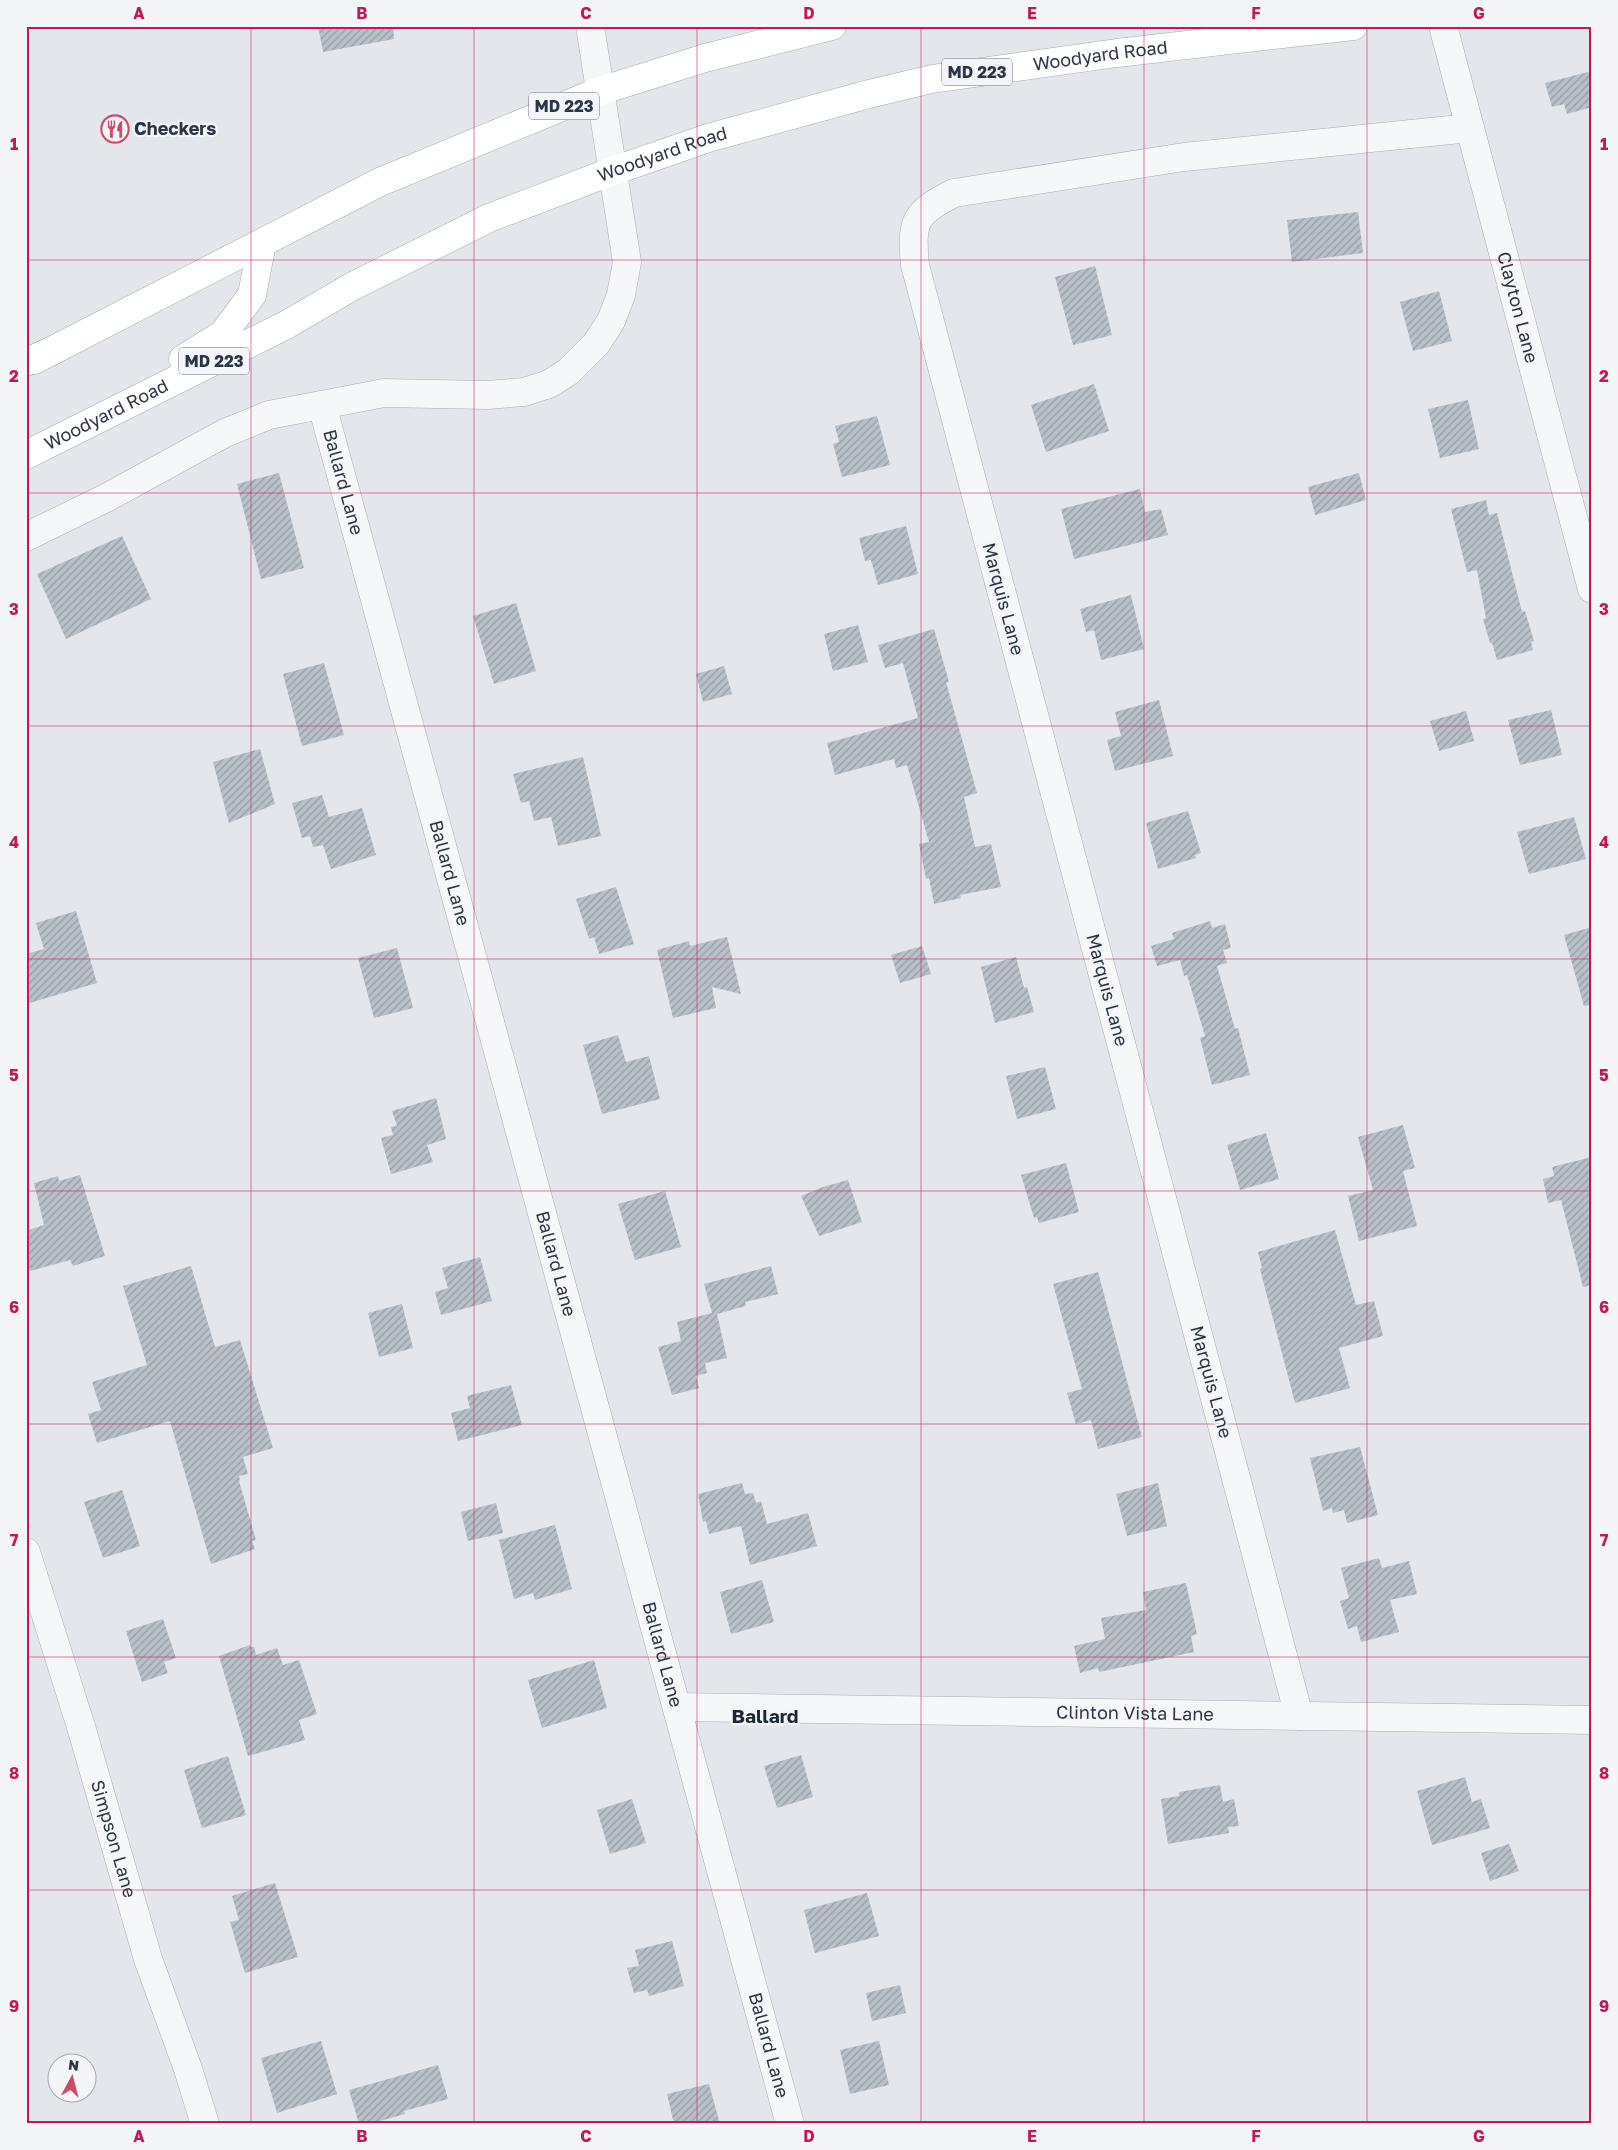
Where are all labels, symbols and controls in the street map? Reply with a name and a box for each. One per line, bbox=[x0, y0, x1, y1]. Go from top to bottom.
text: A bbox=[133, 3, 145, 23]
text: B bbox=[356, 3, 368, 23]
text: C bbox=[580, 3, 592, 23]
text: D bbox=[803, 3, 815, 23]
text: E bbox=[1027, 3, 1037, 23]
text: F bbox=[1251, 3, 1261, 23]
text: G bbox=[1473, 3, 1485, 23]
street label: Woodyard Road bbox=[1031, 35, 1169, 75]
road number: MD 223 bbox=[942, 58, 1012, 86]
road number: MD 223 bbox=[529, 92, 599, 120]
restaurant icon: Checkers bbox=[100, 114, 130, 144]
place label: Checkers bbox=[134, 117, 216, 139]
street label: Woodyard Road bbox=[594, 121, 729, 186]
text: 1 bbox=[10, 134, 18, 154]
text: 1 bbox=[1600, 134, 1608, 154]
street label: Clayton Lane bbox=[1493, 249, 1544, 365]
road number: MD 223 bbox=[179, 348, 249, 374]
text: 2 bbox=[9, 366, 19, 386]
text: 2 bbox=[1599, 366, 1609, 386]
street label: Woodyard Road bbox=[41, 374, 172, 454]
street label: Ballard Lane bbox=[319, 427, 369, 537]
street label: Marquis Lane bbox=[978, 540, 1030, 657]
text: 3 bbox=[9, 599, 19, 619]
text: 3 bbox=[1599, 599, 1609, 619]
street label: Ballard Lane bbox=[426, 817, 475, 928]
text: 4 bbox=[9, 832, 19, 852]
text: 4 bbox=[1599, 832, 1609, 852]
street label: Marquis Lane bbox=[1082, 931, 1134, 1048]
text: 5 bbox=[9, 1065, 19, 1085]
text: 5 bbox=[1599, 1065, 1609, 1085]
street label: Ballard Lane bbox=[532, 1208, 582, 1319]
text: 6 bbox=[9, 1297, 19, 1317]
text: 6 bbox=[1599, 1297, 1609, 1317]
street label: Marquis Lane bbox=[1186, 1323, 1238, 1440]
text: 7 bbox=[10, 1530, 19, 1550]
text: 7 bbox=[1600, 1530, 1609, 1550]
street label: Ballard Lane bbox=[638, 1599, 688, 1709]
street label: Clinton Vista Lane bbox=[1056, 1700, 1214, 1725]
district label: Ballard bbox=[732, 1704, 798, 1727]
text: 8 bbox=[9, 1763, 19, 1783]
text: 8 bbox=[1599, 1763, 1609, 1783]
street label: Simpson Lane bbox=[87, 1777, 142, 1900]
street label: Ballard Lane bbox=[745, 1990, 794, 2100]
text: 9 bbox=[9, 1996, 19, 2016]
text: 9 bbox=[1599, 1996, 1609, 2016]
north arrow bbox=[48, 2052, 98, 2102]
text: N bbox=[67, 2056, 80, 2074]
text: A bbox=[133, 2126, 145, 2146]
text: B bbox=[356, 2126, 368, 2146]
text: C bbox=[580, 2126, 592, 2146]
text: D bbox=[803, 2126, 815, 2146]
text: E bbox=[1027, 2126, 1037, 2146]
text: F bbox=[1251, 2126, 1261, 2146]
text: G bbox=[1473, 2126, 1485, 2146]

